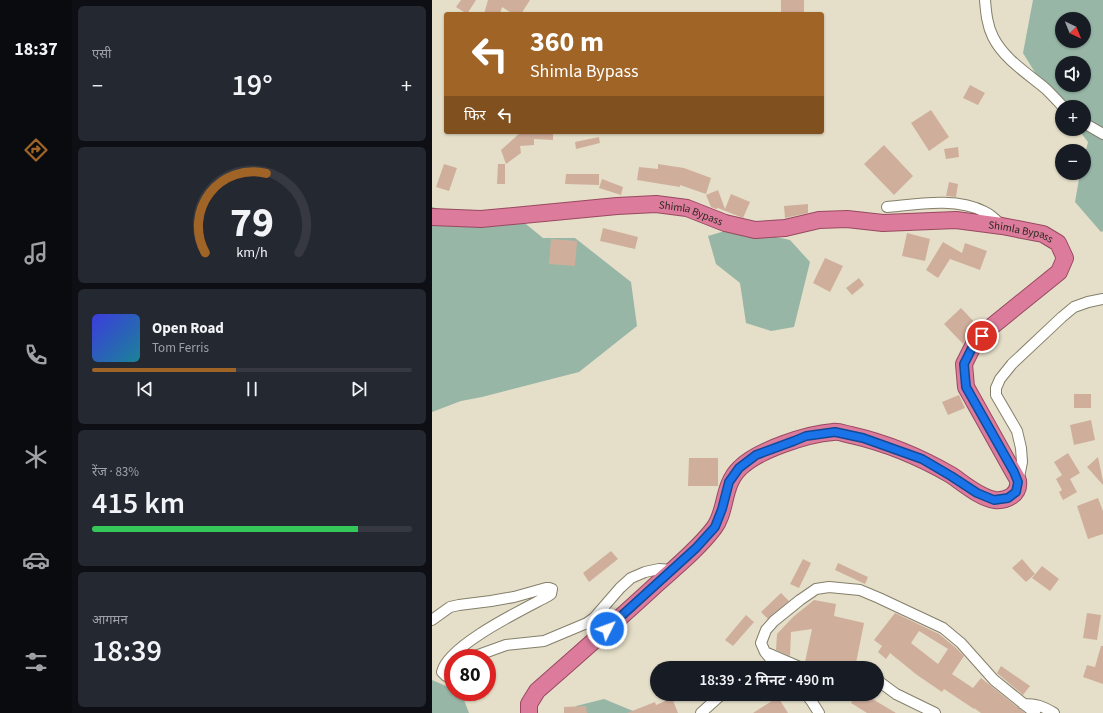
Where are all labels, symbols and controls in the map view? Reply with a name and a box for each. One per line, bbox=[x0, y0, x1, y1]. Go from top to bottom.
north arrow bbox=[1055, 12, 1091, 48]
map controls bbox=[1055, 12, 1091, 180]
text: 360 m bbox=[530, 22, 604, 62]
icon: left bbox=[464, 28, 516, 80]
text: 18:37 bbox=[14, 37, 58, 62]
text: एसी bbox=[92, 45, 111, 63]
button: sound bbox=[1055, 56, 1091, 92]
text: Shimla Bypass bbox=[530, 59, 639, 84]
text: 19° bbox=[231, 64, 273, 107]
text: − bbox=[92, 70, 103, 102]
text: + bbox=[401, 70, 412, 102]
button: + bbox=[1055, 100, 1091, 136]
icon: left bbox=[494, 104, 516, 126]
text: फिर bbox=[464, 105, 486, 126]
icon: directions bbox=[22, 136, 50, 164]
button: − bbox=[1055, 144, 1091, 180]
text: 79 bbox=[230, 193, 274, 253]
street label: Shimla Bypass bbox=[658, 197, 726, 229]
street label: Shimla Bypass bbox=[988, 217, 1057, 246]
icon: music bbox=[22, 239, 50, 267]
text: km/h bbox=[236, 242, 268, 263]
text: Open Road bbox=[152, 318, 224, 339]
pin bbox=[965, 319, 999, 353]
icon: arrive bbox=[971, 325, 993, 347]
text: Tom Ferris bbox=[152, 339, 209, 357]
icon: phone bbox=[22, 341, 50, 369]
icon: previous bbox=[134, 378, 156, 400]
icon: pause bbox=[241, 378, 263, 400]
icon: next bbox=[348, 378, 370, 400]
icon: climate bbox=[22, 443, 50, 471]
text: रेंज · 83% bbox=[92, 463, 139, 481]
text: 415 km bbox=[92, 482, 185, 525]
icon: car bbox=[22, 546, 50, 574]
position arrow bbox=[586, 608, 628, 650]
text: आगमन bbox=[92, 611, 128, 629]
text: 18:39 bbox=[92, 630, 162, 673]
icon: filters bbox=[22, 648, 50, 676]
speed limit sign: 80 bbox=[444, 649, 496, 701]
text: 18:39 · 2 मिनट · 490 m bbox=[699, 670, 835, 691]

